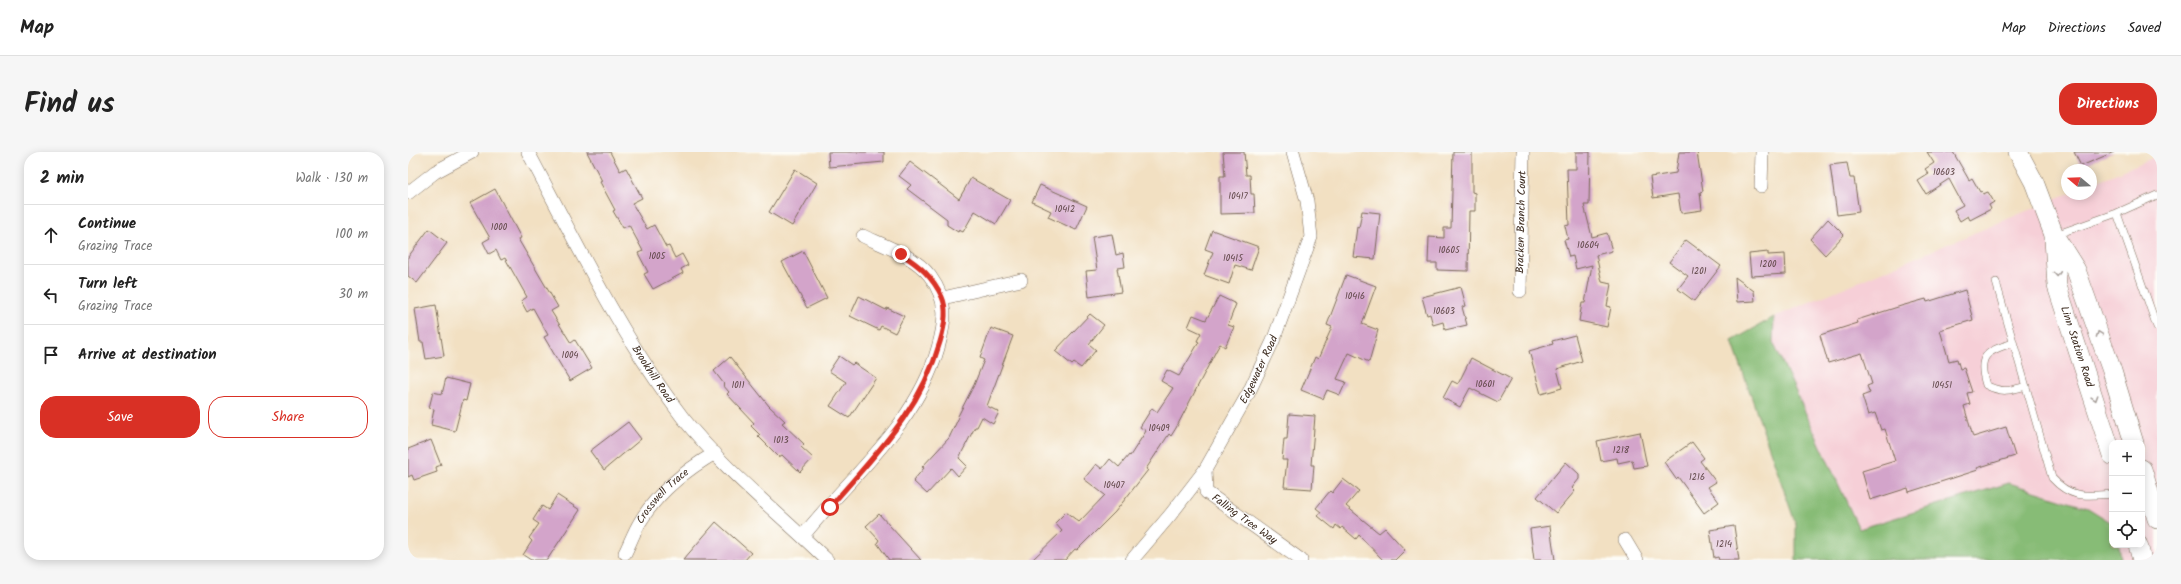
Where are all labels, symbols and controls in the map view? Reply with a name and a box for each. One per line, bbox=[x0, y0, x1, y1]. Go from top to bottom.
text: Map bbox=[20, 13, 54, 43]
text: Map bbox=[2001, 17, 2026, 39]
text: Directions bbox=[2048, 17, 2106, 39]
text: Saved bbox=[2128, 17, 2161, 39]
text: Find us bbox=[24, 82, 115, 127]
button: Directions bbox=[2059, 83, 2157, 125]
north arrow bbox=[2061, 164, 2097, 200]
text: 2 min bbox=[40, 165, 84, 192]
house number: 10603 bbox=[1933, 165, 1955, 180]
text: Walk · 130 m bbox=[295, 168, 368, 189]
street label: Bracken Branch Court bbox=[1511, 170, 1532, 274]
house number: 10417 bbox=[1228, 189, 1248, 204]
house number: 10412 bbox=[1055, 202, 1075, 217]
text: Continue bbox=[78, 212, 136, 236]
house number: 1000 bbox=[491, 220, 508, 235]
icon: ahead bbox=[40, 224, 62, 246]
text: 100 m bbox=[335, 224, 368, 245]
text: Grazing Trace bbox=[78, 236, 152, 257]
house number: 10604 bbox=[1577, 238, 1599, 253]
house number: 10605 bbox=[1438, 243, 1461, 258]
route end bbox=[892, 245, 910, 263]
house number: 1005 bbox=[649, 249, 666, 264]
house number: 10415 bbox=[1223, 251, 1244, 266]
house number: 1200 bbox=[1759, 257, 1777, 272]
house number: 1201 bbox=[1691, 264, 1707, 279]
one-way arrow bbox=[2052, 271, 2061, 277]
text: Turn left bbox=[78, 272, 138, 296]
icon: left bbox=[40, 284, 62, 306]
text: 30 m bbox=[339, 284, 368, 305]
house number: 10416 bbox=[1345, 289, 1365, 304]
text: Grazing Trace bbox=[78, 296, 152, 317]
house number: 10603 bbox=[1433, 304, 1455, 319]
street label: Linn Station Road bbox=[2055, 304, 2099, 390]
one-way arrow bbox=[2095, 331, 2104, 338]
street label: Edgewater Road bbox=[1235, 333, 1283, 407]
street label: Brookhill Road bbox=[627, 342, 679, 408]
text: Arrive at destination bbox=[78, 343, 217, 367]
icon: arrive bbox=[40, 344, 62, 366]
house number: 1004 bbox=[562, 348, 578, 363]
house number: 10601 bbox=[1475, 377, 1495, 392]
house number: 1011 bbox=[732, 378, 745, 393]
house number: 10451 bbox=[1932, 378, 1952, 393]
one-way arrow bbox=[2090, 395, 2099, 402]
button: Save bbox=[40, 396, 200, 438]
button: Share bbox=[208, 396, 368, 438]
house number: 10409 bbox=[1148, 421, 1170, 436]
house number: 1013 bbox=[773, 433, 789, 448]
map controls bbox=[2109, 440, 2145, 548]
button: + bbox=[2109, 440, 2145, 476]
house number: 1218 bbox=[1613, 443, 1630, 458]
street label: Crosswell Trace bbox=[632, 464, 693, 528]
house number: 1216 bbox=[1689, 470, 1705, 485]
button: − bbox=[2109, 476, 2145, 512]
house number: 10407 bbox=[1104, 478, 1125, 493]
street label: Falling Tree Way bbox=[1208, 490, 1282, 550]
route start bbox=[821, 498, 839, 516]
button: locate bbox=[2109, 512, 2145, 548]
house number: 1214 bbox=[1716, 537, 1732, 552]

